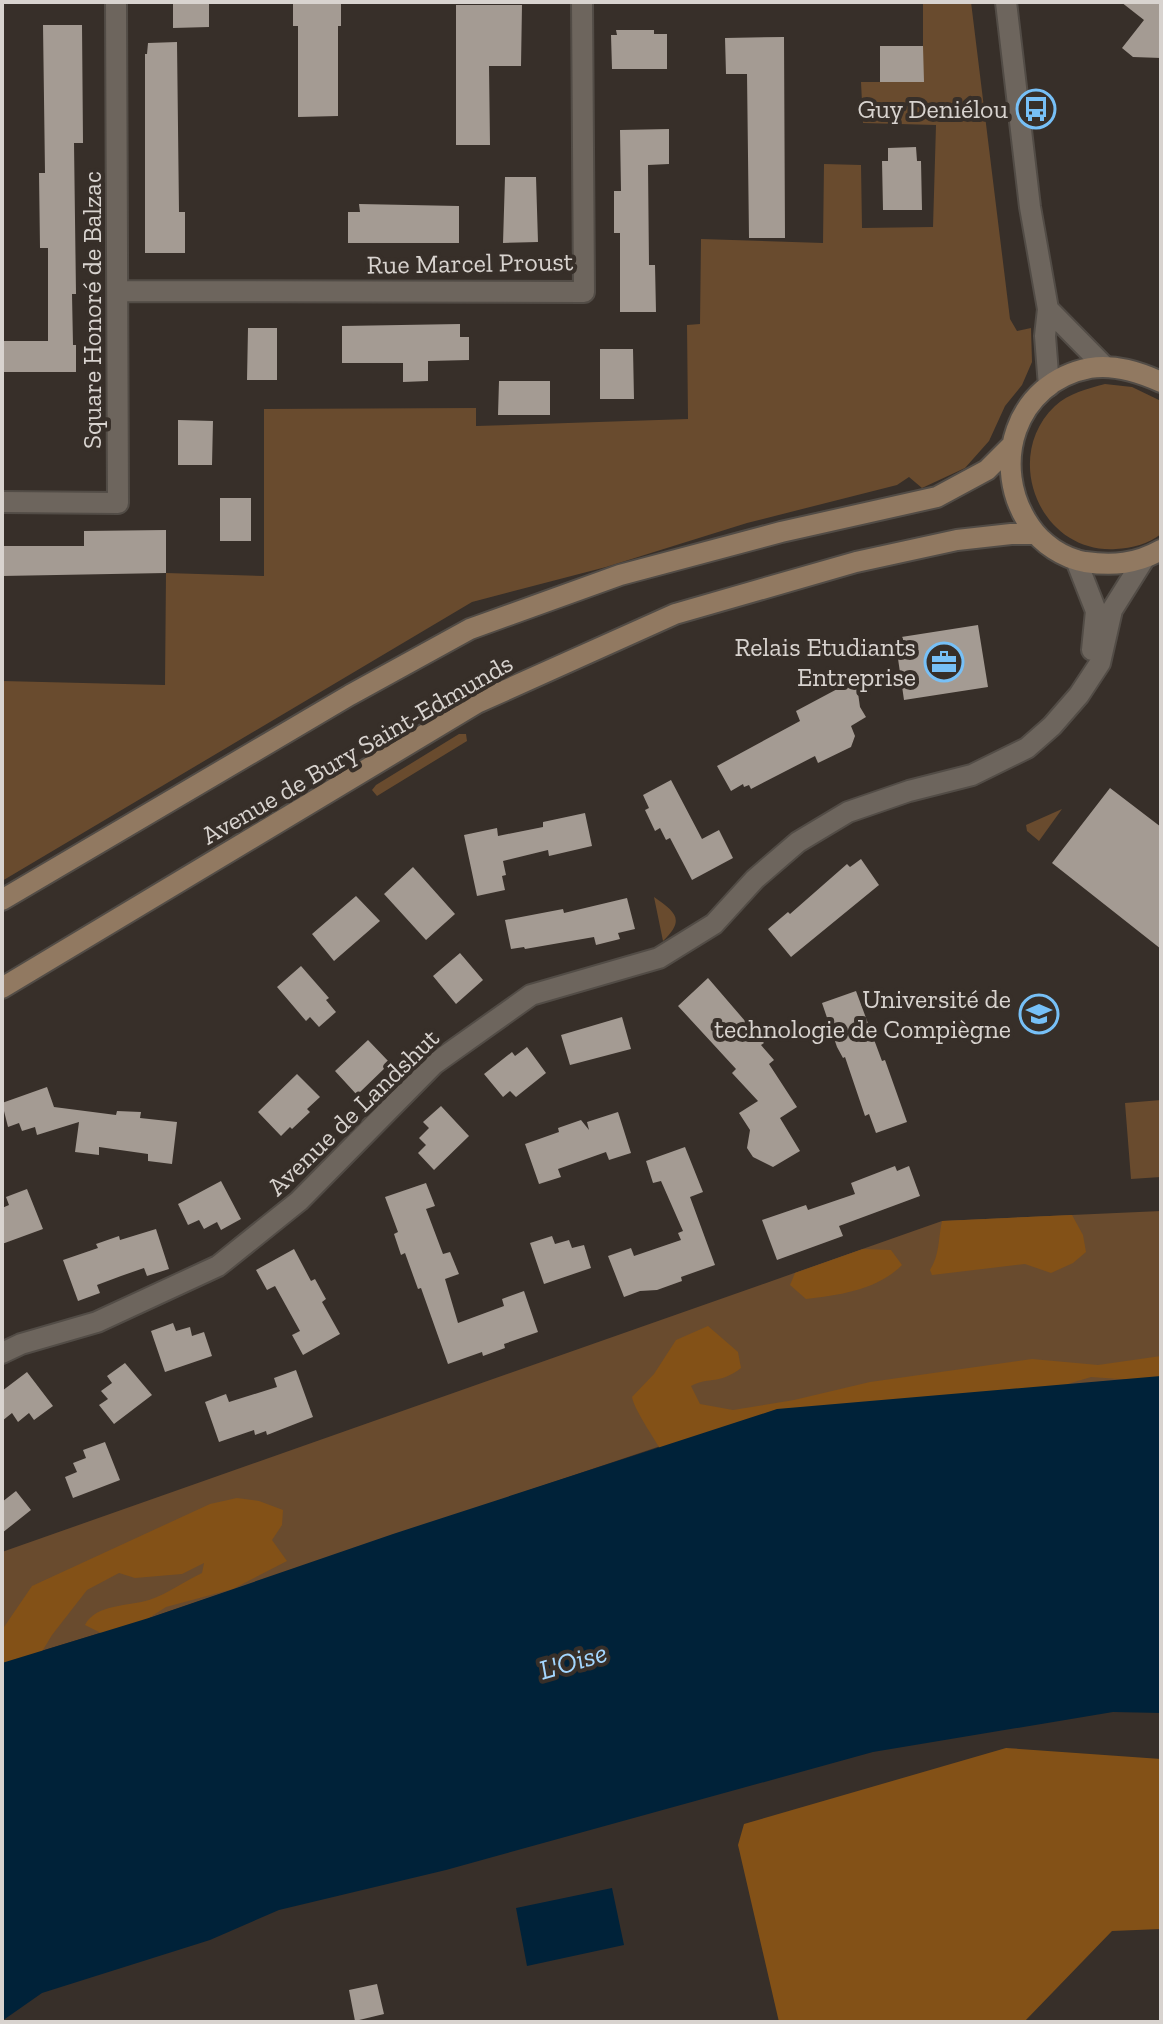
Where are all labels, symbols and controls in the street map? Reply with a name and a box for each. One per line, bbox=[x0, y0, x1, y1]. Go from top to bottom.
bus stop icon: Guy Deniélou bbox=[1015, 88, 1057, 130]
place label: Guy Deniélou bbox=[857, 93, 1008, 125]
street label: Square Honoré de Balzac bbox=[76, 171, 108, 449]
street label: Rue Marcel Proust bbox=[366, 245, 574, 281]
place label: Relais Etudiants Entreprise bbox=[734, 631, 916, 693]
office icon: Relais Etudiants Entreprise bbox=[923, 641, 965, 683]
street label: Avenue de Bury Saint-Edmunds bbox=[196, 647, 518, 851]
place label: Université de technologie de Compiègne bbox=[714, 983, 1011, 1045]
school or university icon: Université de technologie de Compiègne bbox=[1018, 993, 1060, 1035]
street label: Avenue de Landshut bbox=[260, 1021, 446, 1202]
water label: L'Oise bbox=[535, 1636, 611, 1686]

